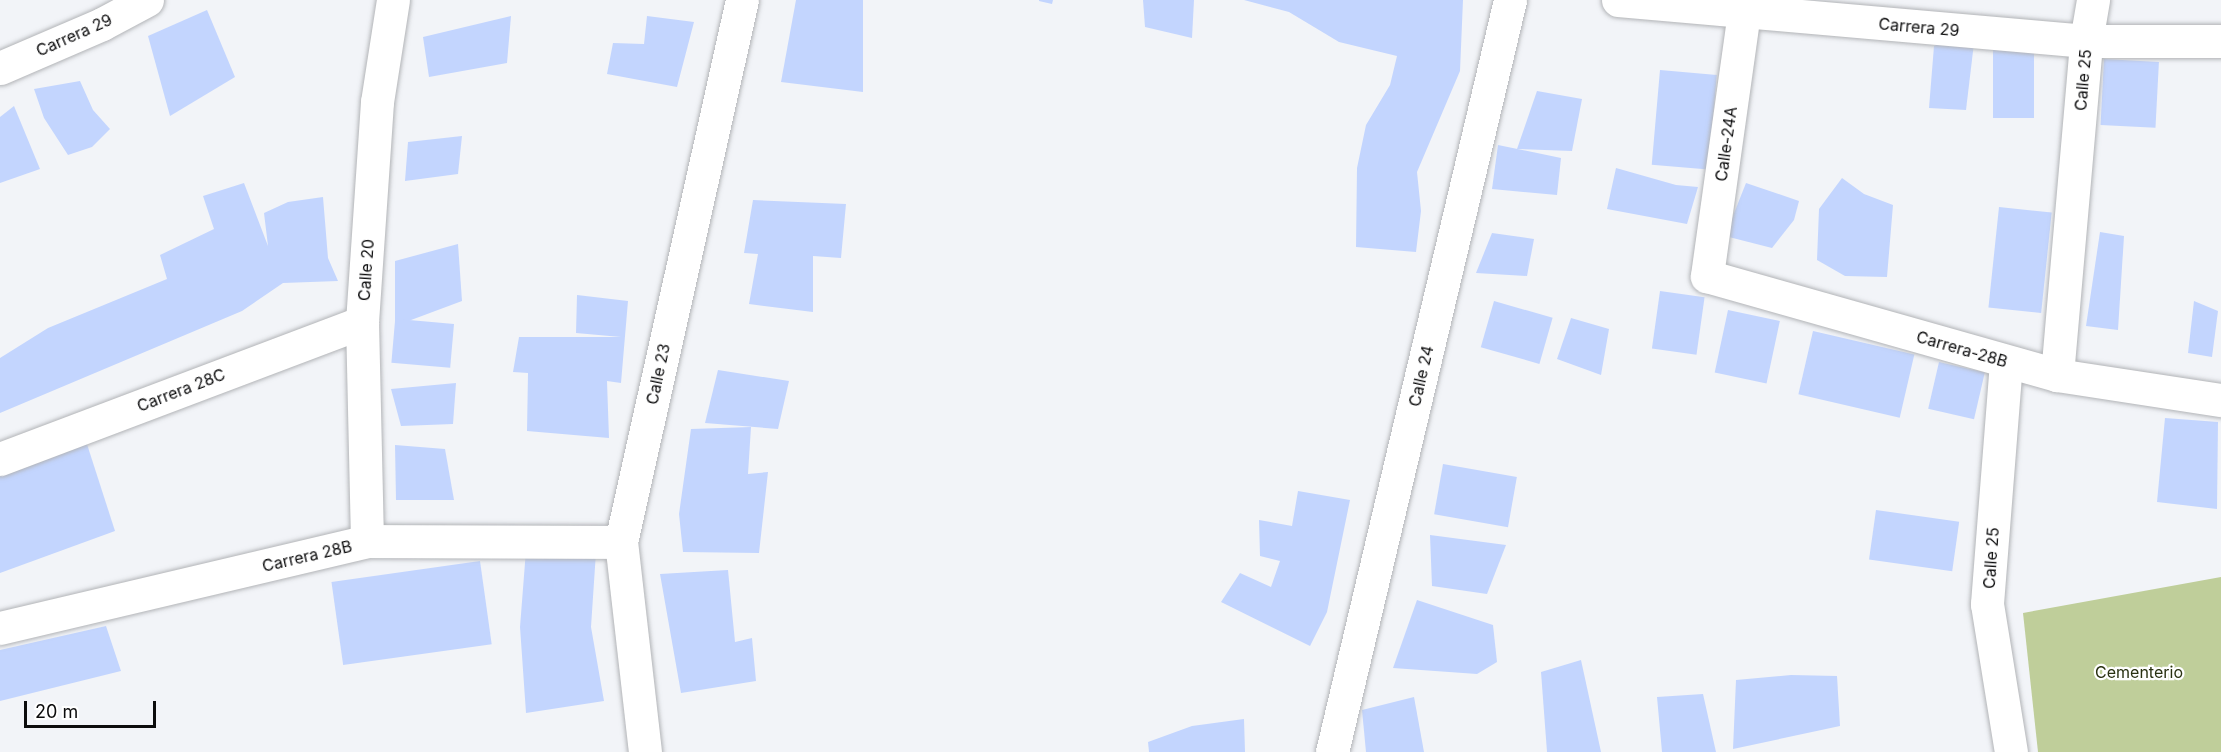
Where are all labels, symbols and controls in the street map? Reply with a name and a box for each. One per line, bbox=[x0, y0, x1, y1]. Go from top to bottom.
street label: Carrera 29 bbox=[33, 10, 115, 60]
street label: Carrera 29 bbox=[1878, 14, 1960, 40]
street label: Calle 25 bbox=[2071, 48, 2095, 112]
street label: Calle-24A bbox=[1711, 105, 1741, 183]
street label: Calle 20 bbox=[354, 238, 378, 302]
street label: Carrera-28B bbox=[1914, 327, 2010, 371]
street label: Calle 23 bbox=[642, 342, 674, 406]
street label: Calle 24 bbox=[1405, 344, 1437, 408]
street label: Carrera 28C bbox=[134, 364, 228, 416]
street label: Calle 25 bbox=[1979, 527, 2003, 589]
street label: Carrera 28B bbox=[260, 536, 354, 576]
park label: Cementerio bbox=[2095, 662, 2183, 682]
scale bar bbox=[27, 689, 159, 727]
text: 20 m bbox=[35, 701, 78, 722]

